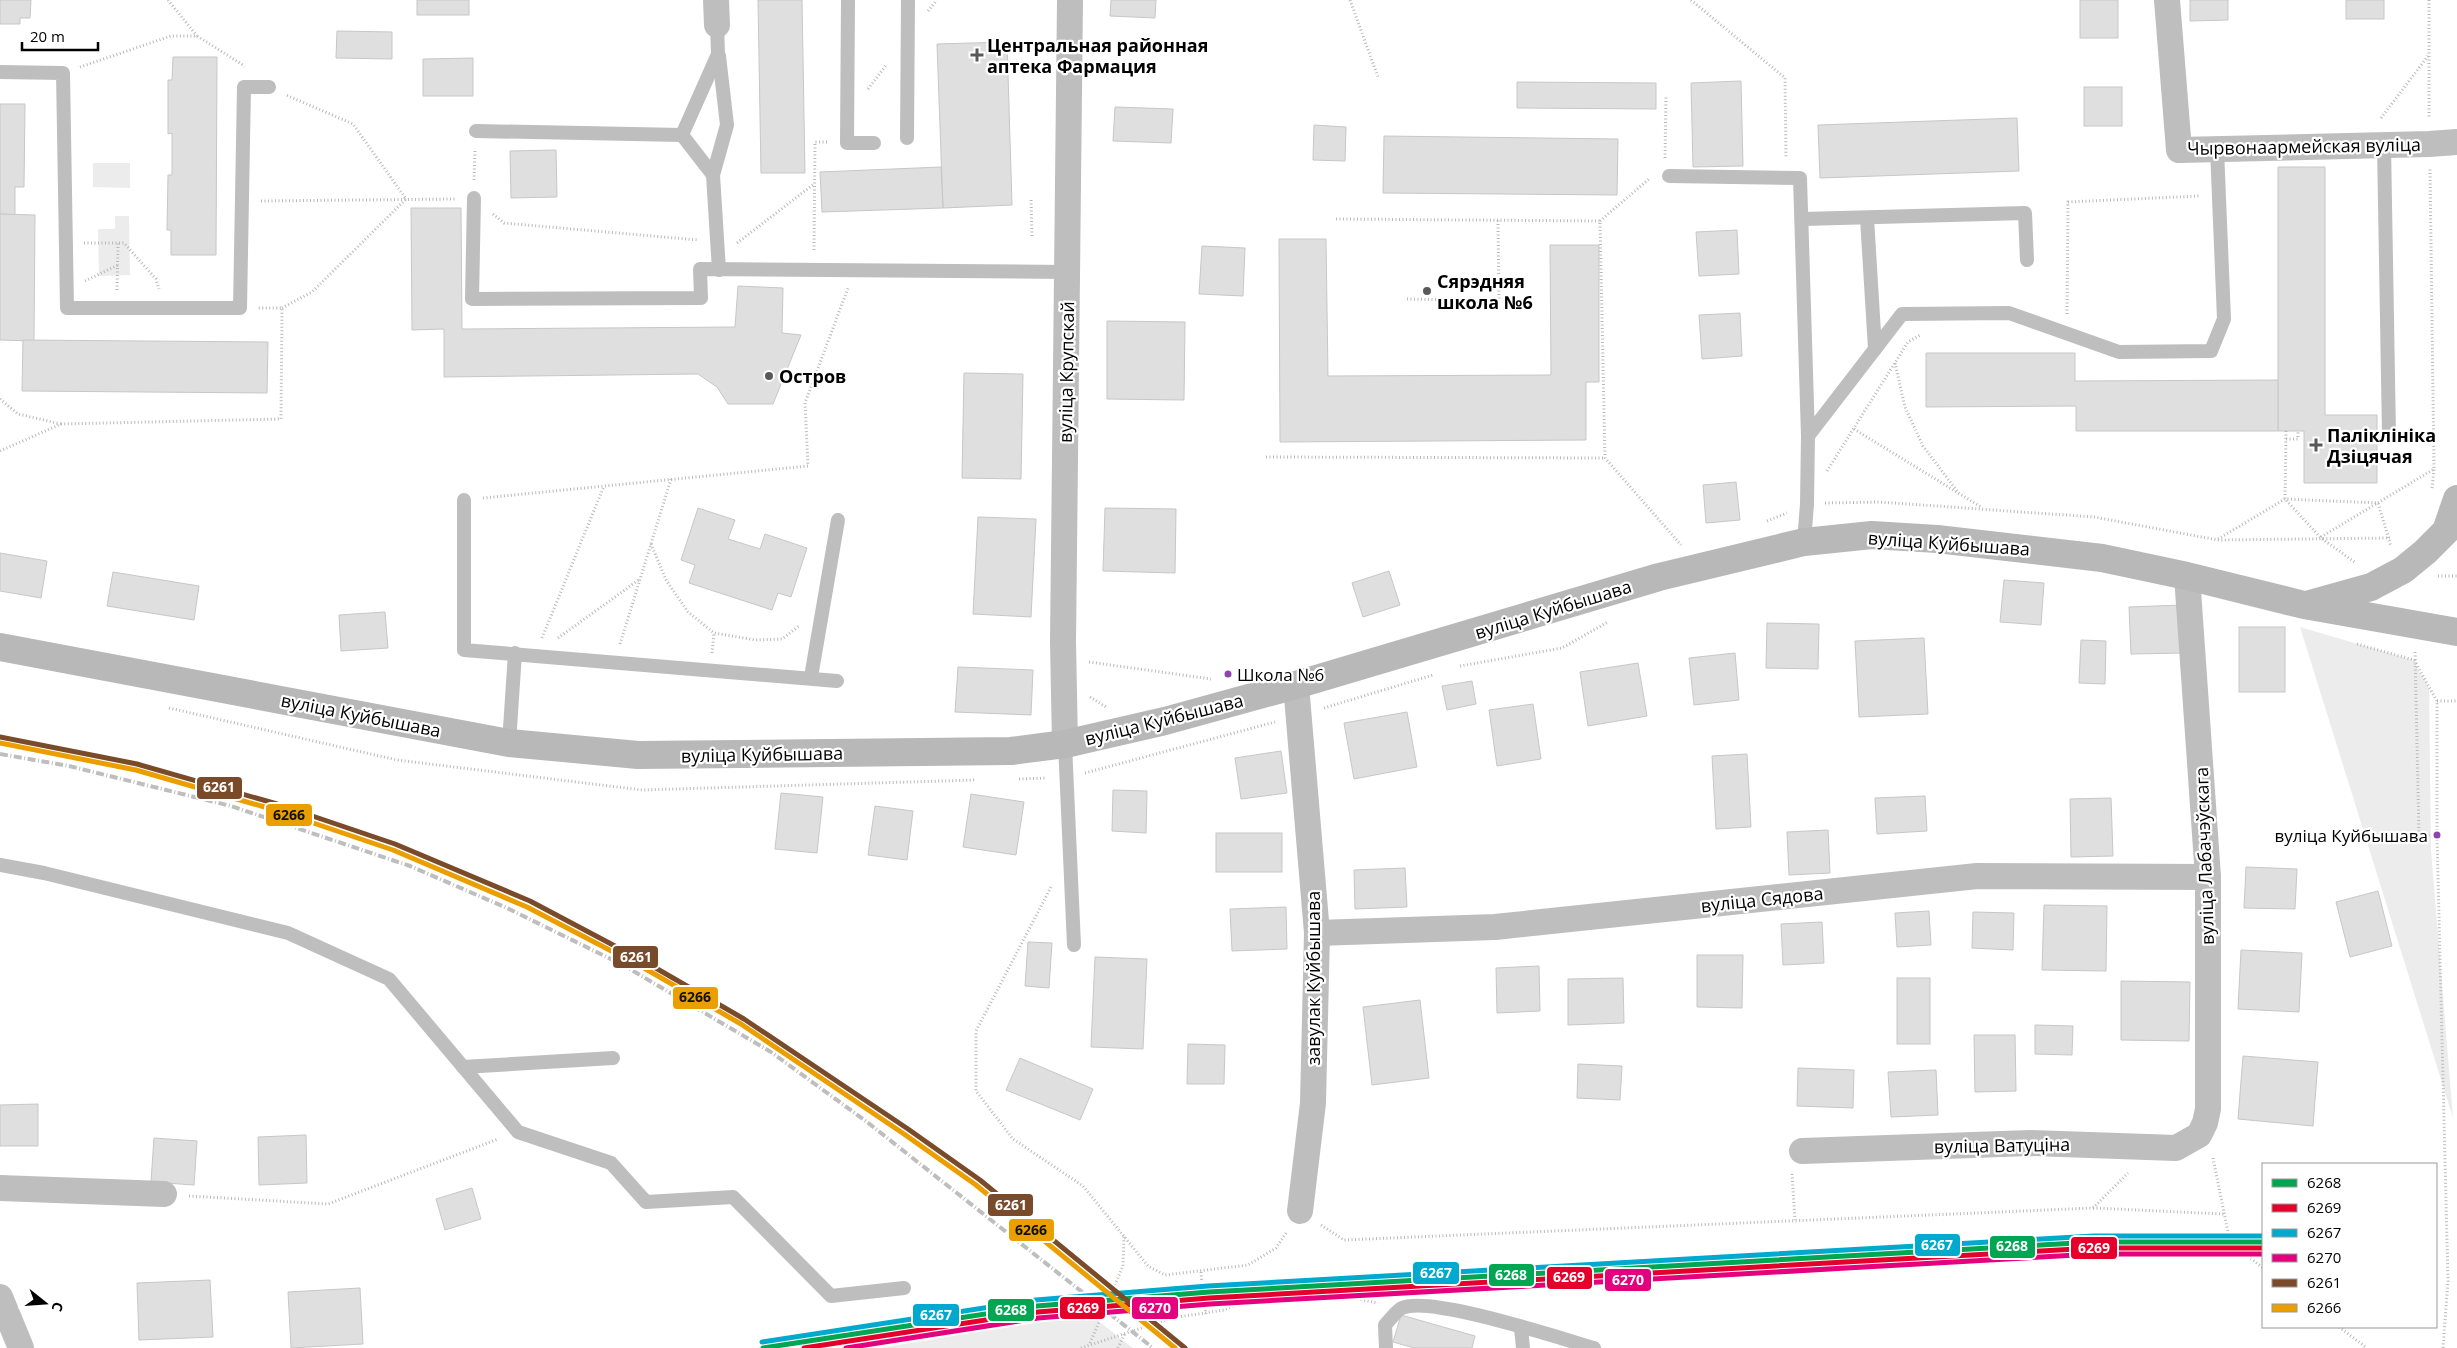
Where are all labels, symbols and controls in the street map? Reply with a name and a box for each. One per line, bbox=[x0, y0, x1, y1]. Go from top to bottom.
scale bar bbox=[22, 20, 99, 52]
text: 20 m bbox=[30, 26, 65, 46]
place label: Центральная районная аптека Фармация bbox=[987, 33, 1208, 78]
marker: Центральная районная аптека Фармация bbox=[971, 49, 983, 61]
street label: Чырвонаармейская вуліца bbox=[2187, 132, 2421, 160]
place label: Сярэдняя школа №6 bbox=[1437, 269, 1533, 314]
marker: Сярэдняя школа №6 bbox=[1421, 285, 1433, 297]
street label: вуліца Крупскай bbox=[1053, 301, 1079, 443]
place label: Остров bbox=[779, 364, 846, 388]
marker: Остров bbox=[763, 370, 775, 382]
place label: Паліклініка Дзіцячая bbox=[2327, 423, 2436, 468]
marker: Паліклініка Дзіцячая bbox=[2309, 438, 2323, 452]
street label: вуліца Куйбышава bbox=[1867, 525, 2031, 561]
street label: вуліца Куйбышава bbox=[1472, 574, 1634, 644]
place label: Школа №6 bbox=[1237, 663, 1324, 686]
marker: Школа №6 bbox=[1223, 669, 1233, 679]
street label: вуліца Куйбышава bbox=[279, 688, 443, 742]
street label: вуліца Куйбышава bbox=[1082, 688, 1246, 750]
street label: вуліца Куйбышава bbox=[681, 741, 843, 767]
street label: вуліца Лабачэўскага bbox=[2189, 767, 2219, 945]
line badge: 6261 bbox=[196, 776, 243, 800]
text: 6261 bbox=[203, 777, 235, 796]
line badge: 6266 bbox=[265, 803, 313, 827]
text: 6266 bbox=[273, 805, 305, 824]
place label: вуліца Куйбышава bbox=[2275, 824, 2428, 847]
marker: вуліца Куйбышава bbox=[2432, 830, 2442, 840]
street label: вуліца Сядова bbox=[1700, 881, 1824, 917]
street label: завулак Куйбышава bbox=[1301, 891, 1325, 1065]
line badge: 6261 bbox=[612, 945, 659, 969]
text: 6261 bbox=[620, 947, 652, 966]
line badge: 6266 bbox=[672, 986, 719, 1010]
text: 6266 bbox=[679, 987, 711, 1006]
street label: вуліца Ватуціна bbox=[1934, 1132, 2070, 1158]
legend bbox=[2262, 1163, 2437, 1328]
text: 6268 bbox=[2307, 1172, 2341, 1192]
line badge: 6261 bbox=[987, 1193, 1034, 1217]
text: 6261 bbox=[995, 1195, 1027, 1214]
text: 6269 bbox=[2307, 1197, 2341, 1217]
line badge: 6266 bbox=[1008, 1218, 1055, 1242]
text: 6266 bbox=[1015, 1220, 1047, 1239]
text: 6267 bbox=[2307, 1222, 2341, 1242]
line badge: 6267 bbox=[1914, 1233, 1961, 1257]
text: 6267 bbox=[1921, 1235, 1953, 1254]
line badge: 6268 bbox=[1989, 1235, 2036, 1259]
text: 6268 bbox=[1996, 1236, 2028, 1255]
line badge: 6269 bbox=[2070, 1236, 2118, 1260]
text: 6269 bbox=[2078, 1238, 2110, 1257]
text: 6270 bbox=[2307, 1247, 2341, 1267]
line badge: 6267 bbox=[1412, 1261, 1460, 1285]
text: 6267 bbox=[1420, 1263, 1452, 1282]
line badge: 6268 bbox=[1488, 1263, 1535, 1287]
text: 6268 bbox=[1495, 1265, 1527, 1284]
line badge: 6269 bbox=[1546, 1266, 1593, 1290]
text: 6269 bbox=[1553, 1267, 1585, 1286]
line badge: 6270 bbox=[1604, 1268, 1652, 1292]
text: 6270 bbox=[1612, 1270, 1644, 1289]
text: 6261 bbox=[2307, 1272, 2341, 1292]
north arrow bbox=[20, 1278, 70, 1328]
line badge: 6269 bbox=[1059, 1296, 1106, 1320]
line badge: 6270 bbox=[1131, 1296, 1179, 1320]
text: 6266 bbox=[2307, 1297, 2341, 1317]
line badge: 6268 bbox=[987, 1298, 1035, 1322]
text: 6269 bbox=[1067, 1298, 1099, 1317]
text: 6270 bbox=[1139, 1298, 1171, 1317]
text: С bbox=[47, 1300, 68, 1314]
text: 6268 bbox=[995, 1300, 1027, 1319]
line badge: 6267 bbox=[912, 1303, 960, 1327]
text: 6267 bbox=[920, 1305, 952, 1324]

